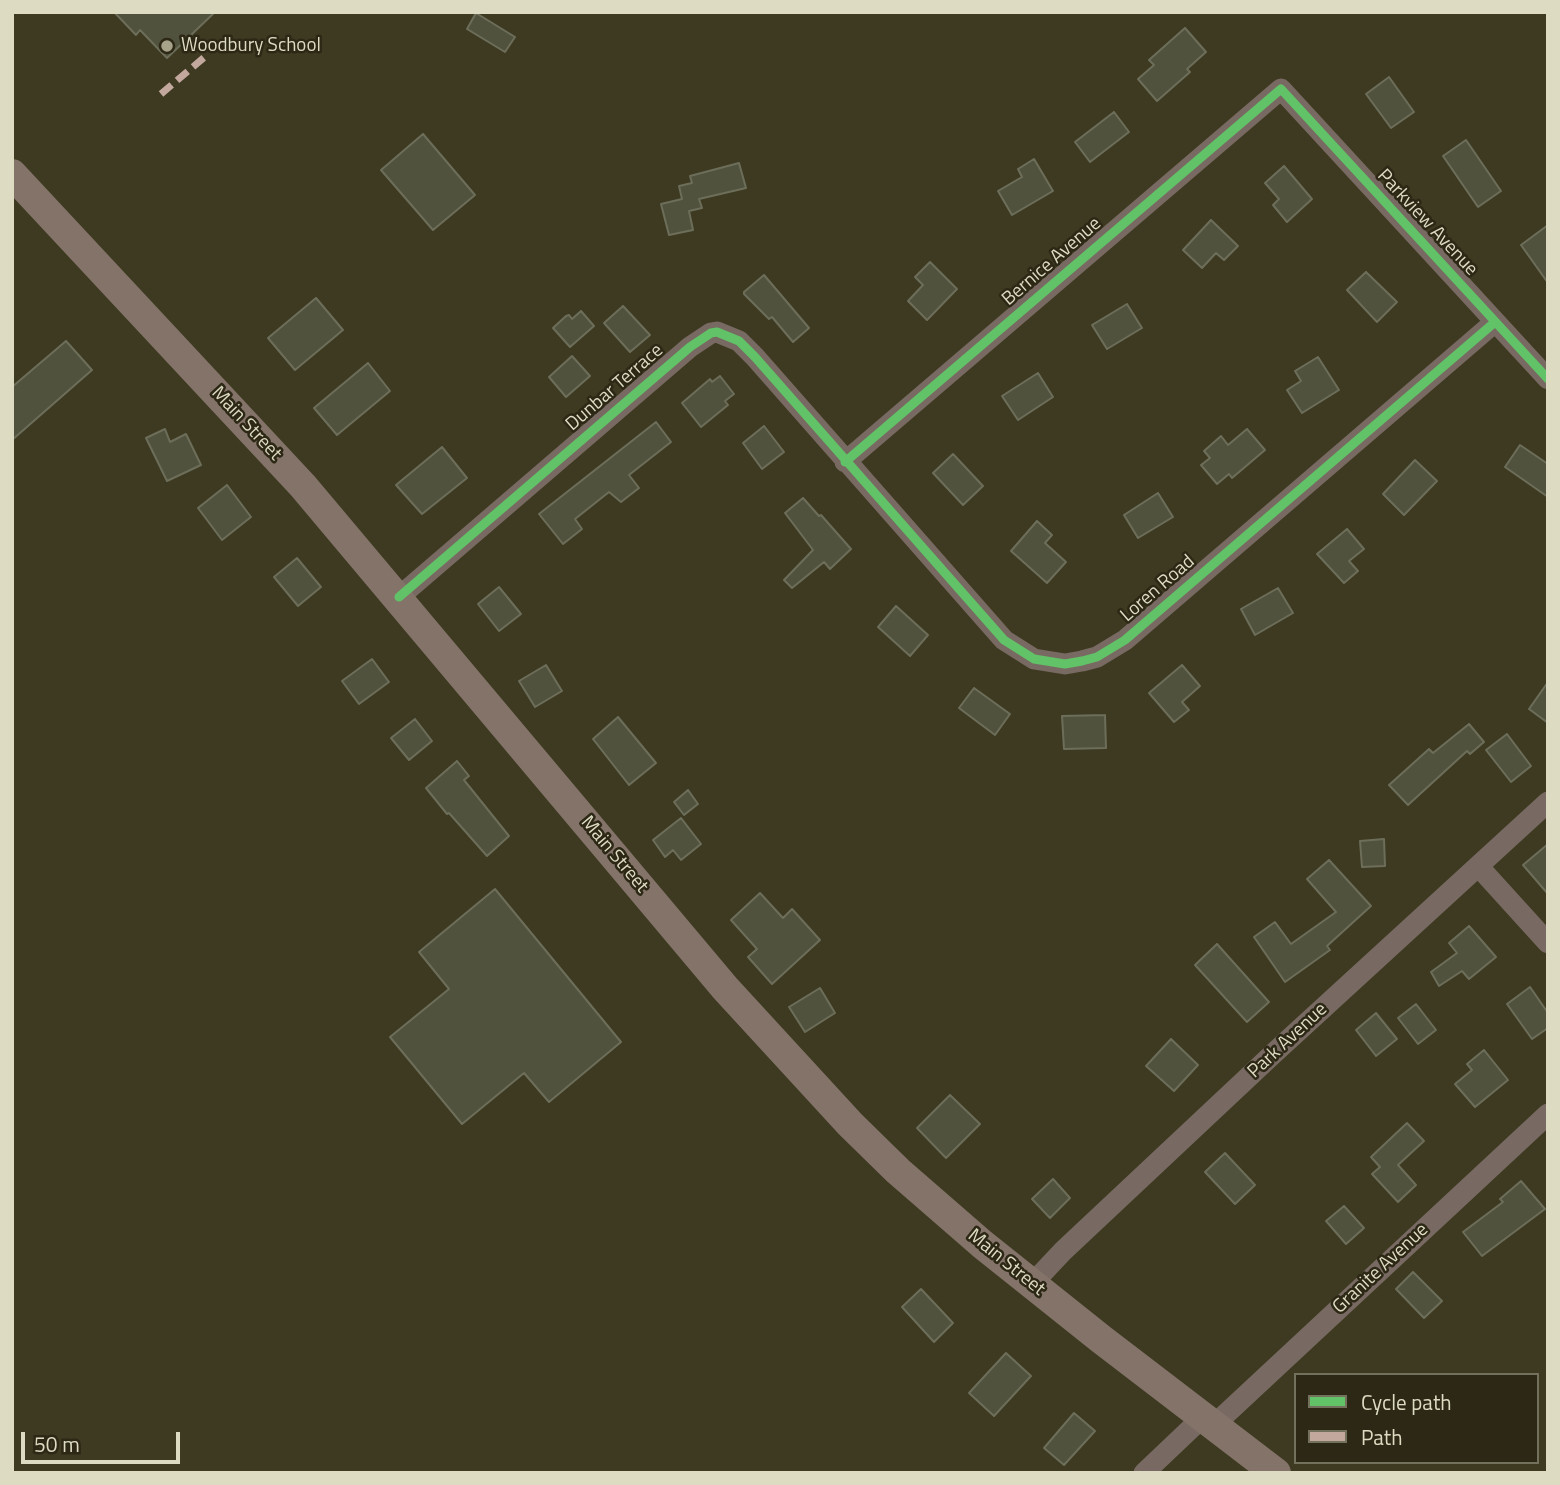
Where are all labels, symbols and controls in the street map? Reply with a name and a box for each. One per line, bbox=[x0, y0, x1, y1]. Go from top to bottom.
place label: Woodbury School bbox=[181, 35, 321, 57]
marker: Woodbury School bbox=[159, 38, 175, 54]
street label: Parkview Avenue bbox=[1372, 165, 1482, 281]
street label: Bernice Avenue bbox=[998, 213, 1106, 311]
street label: Dunbar Terrace bbox=[562, 340, 668, 436]
street label: Main Street bbox=[206, 382, 286, 466]
street label: Loren Road bbox=[1116, 551, 1200, 627]
street label: Main Street bbox=[575, 812, 653, 898]
street label: Park Avenue bbox=[1244, 999, 1332, 1083]
street label: Granite Avenue bbox=[1329, 1219, 1433, 1319]
street label: Main Street bbox=[963, 1225, 1049, 1301]
legend bbox=[1294, 1373, 1539, 1464]
text: Cycle path bbox=[1361, 1386, 1452, 1418]
scale bar bbox=[24, 1418, 184, 1462]
text: Path bbox=[1361, 1421, 1403, 1453]
text: 50 m bbox=[34, 1428, 80, 1460]

